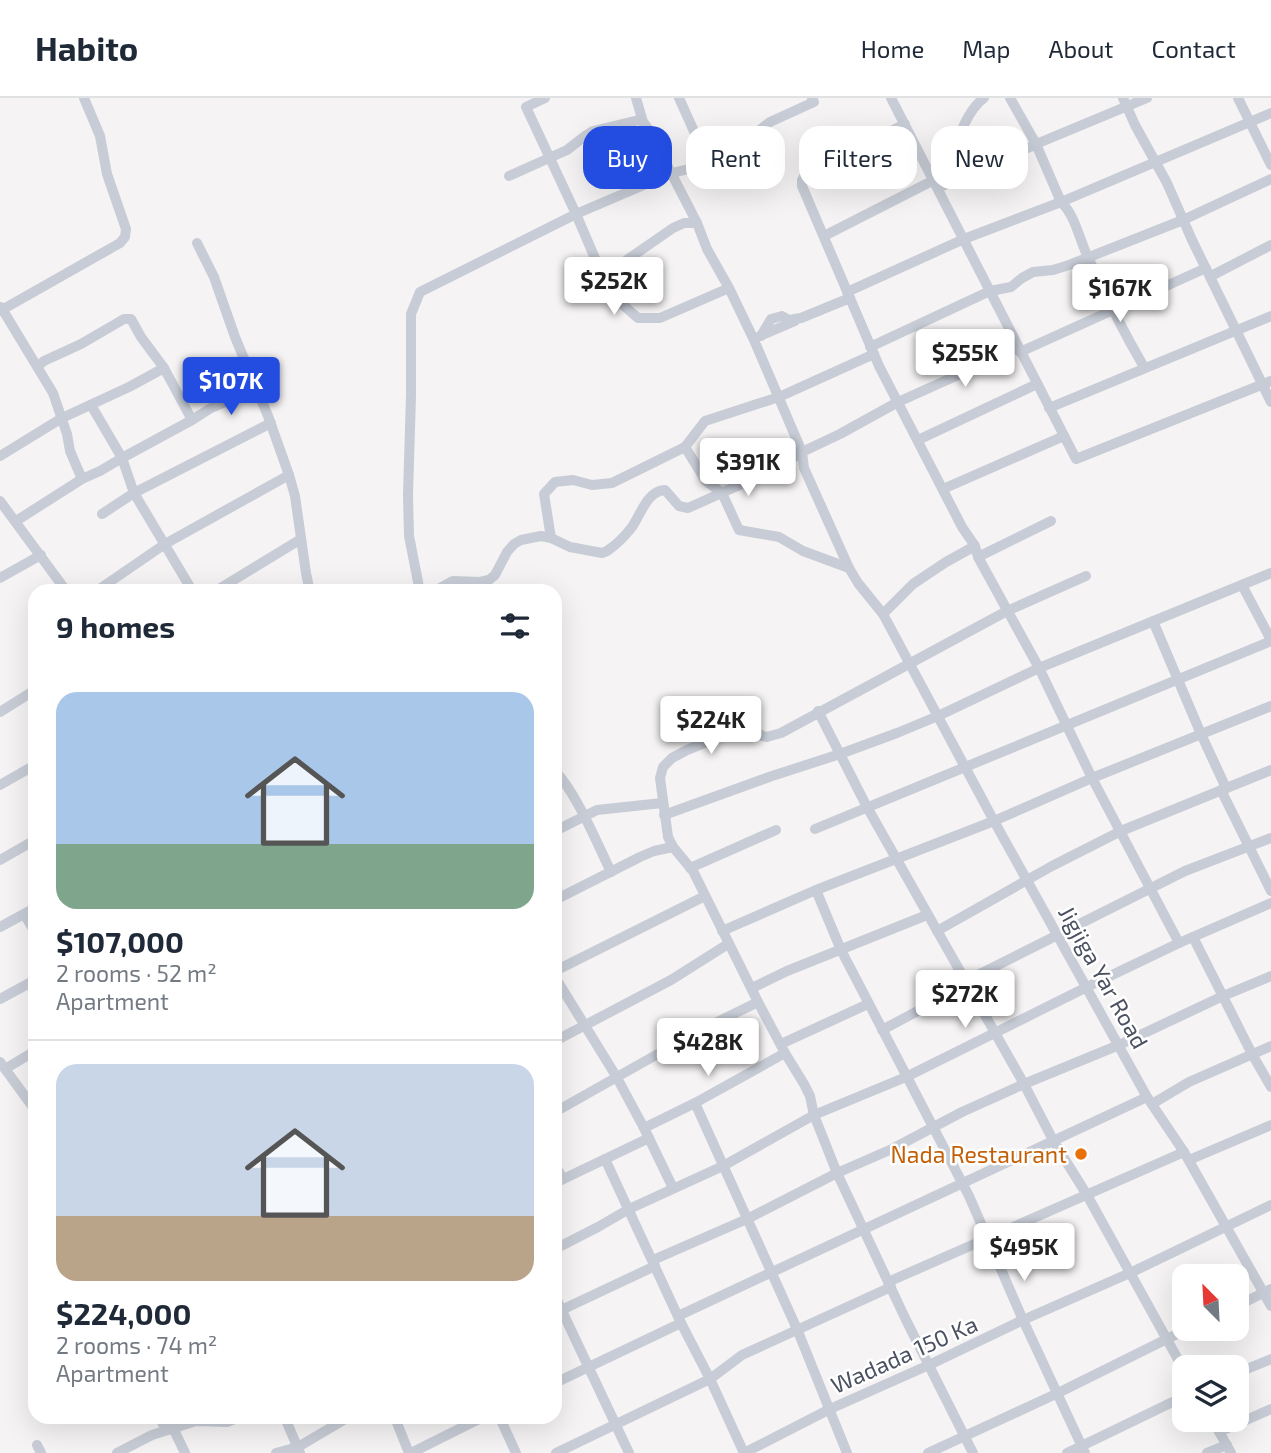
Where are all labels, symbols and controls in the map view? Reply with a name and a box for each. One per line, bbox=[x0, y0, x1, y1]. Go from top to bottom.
text: Habito bbox=[35, 28, 138, 68]
text: Home bbox=[861, 34, 924, 63]
text: Map bbox=[962, 34, 1010, 63]
text: About bbox=[1048, 34, 1114, 63]
text: Contact bbox=[1152, 34, 1236, 63]
chip: Buy bbox=[583, 126, 672, 189]
chip: Rent bbox=[686, 126, 785, 189]
chip: Filters bbox=[799, 126, 917, 189]
chip: New bbox=[931, 126, 1028, 189]
pin: $252K bbox=[565, 258, 663, 317]
pin: $167K bbox=[1071, 264, 1169, 324]
text: $252K bbox=[580, 266, 648, 294]
text: $167K bbox=[1088, 273, 1152, 301]
pin: $255K bbox=[916, 330, 1014, 389]
text: $255K bbox=[932, 338, 998, 366]
pin: $107K bbox=[182, 358, 280, 417]
text: $107K bbox=[199, 366, 263, 394]
pin: $391K bbox=[699, 438, 797, 498]
text: $391K bbox=[716, 447, 780, 475]
icon: filters bbox=[496, 607, 534, 645]
text: 9 homes bbox=[56, 608, 175, 644]
pin: $224K bbox=[662, 696, 760, 756]
text: $224K bbox=[676, 705, 746, 733]
icon: home bbox=[232, 738, 358, 864]
street label: Jigjiga Yar Road bbox=[1053, 901, 1155, 1053]
text: $107,000 bbox=[56, 923, 184, 959]
text: 2 rooms · 52 m² bbox=[56, 959, 217, 987]
pin: $272K bbox=[916, 970, 1014, 1030]
text: $272K bbox=[932, 979, 998, 1007]
text: Apartment bbox=[56, 987, 169, 1015]
pin: $428K bbox=[659, 1018, 757, 1078]
text: $428K bbox=[673, 1027, 743, 1055]
icon: home bbox=[232, 1110, 358, 1236]
place label: Nada Restaurant bbox=[891, 1140, 1067, 1168]
marker: Nada Restaurant bbox=[1073, 1146, 1089, 1162]
pin: $495K bbox=[975, 1224, 1073, 1283]
text: $495K bbox=[990, 1232, 1058, 1260]
north arrow bbox=[1172, 1264, 1250, 1340]
map controls bbox=[1172, 1264, 1249, 1432]
text: $224,000 bbox=[56, 1295, 191, 1331]
street label: Wadada 150 Ka bbox=[826, 1309, 982, 1399]
text: 2 rooms · 74 m² bbox=[56, 1331, 217, 1359]
button: layers bbox=[1172, 1355, 1249, 1432]
text: Apartment bbox=[56, 1359, 169, 1387]

